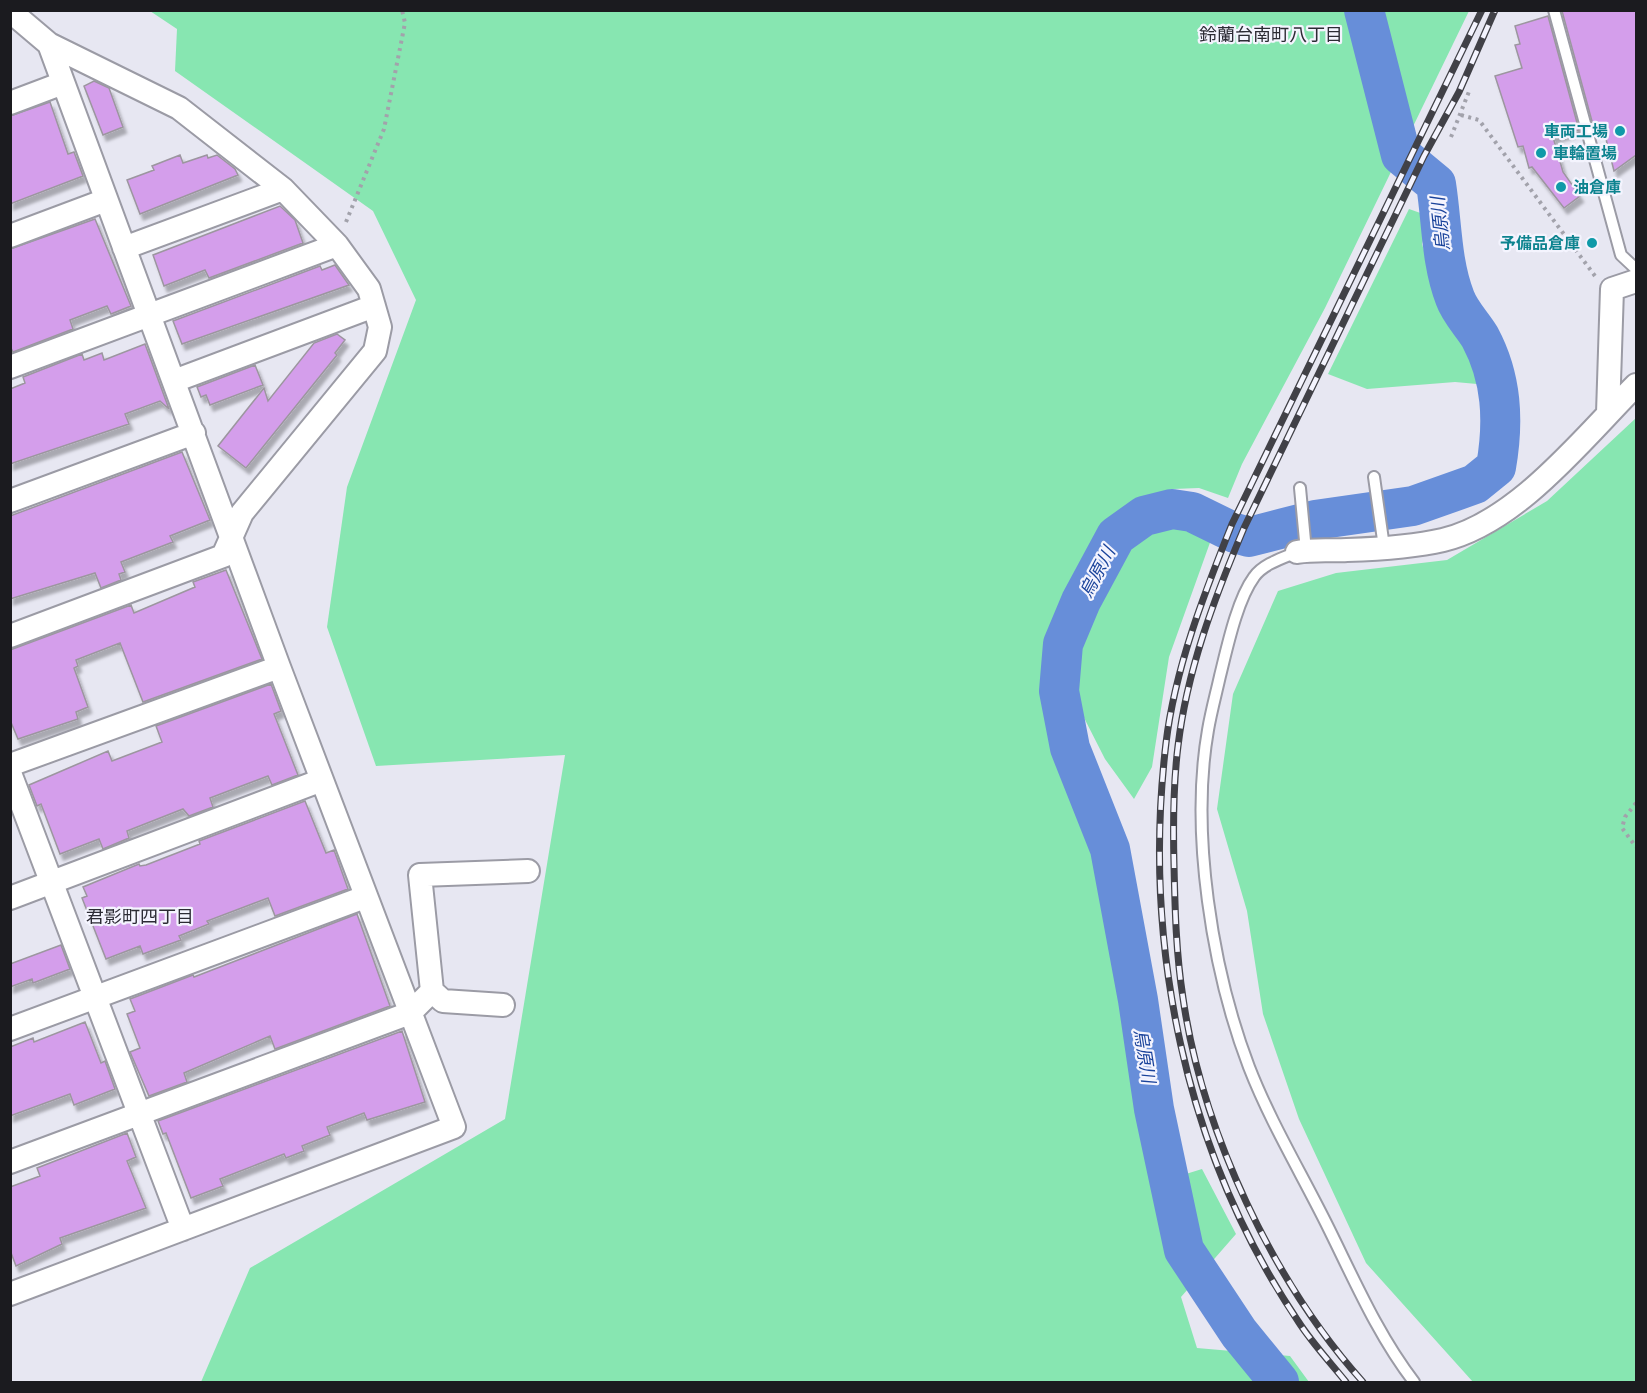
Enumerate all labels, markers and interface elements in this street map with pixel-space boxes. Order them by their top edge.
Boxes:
district label: 鈴蘭台南町八丁目 [1199,23,1343,46]
place label: 車両工場 [1544,121,1608,141]
marker: 車両工場 [1613,124,1627,138]
place label: 車輪置場 [1553,143,1617,163]
marker: 車輪置場 [1534,146,1548,160]
place label: 油倉庫 [1573,177,1621,197]
marker: 油倉庫 [1554,180,1568,194]
water label: 烏原川 [1426,194,1454,252]
place label: 予備品倉庫 [1500,233,1580,253]
marker: 予備品倉庫 [1585,236,1599,250]
water label: 烏原川 [1074,541,1121,601]
district label: 君影町四丁目 [86,905,194,928]
water label: 烏原川 [1129,1028,1161,1086]

